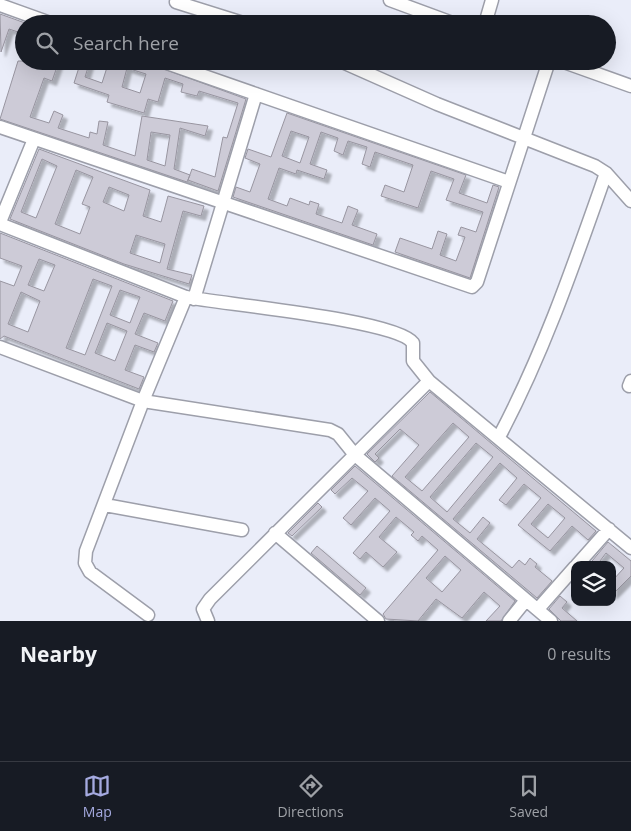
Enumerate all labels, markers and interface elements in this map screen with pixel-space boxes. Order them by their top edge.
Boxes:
search box [15,15,616,70]
icon: search [33,29,61,57]
text: Search here [73,30,179,56]
map controls [571,561,616,606]
button: layers [571,561,616,606]
text: Nearby [20,640,97,668]
text: 0 results [547,643,611,665]
tab: Map [83,772,112,821]
tab: Directions [277,772,344,821]
tab: Saved [509,772,548,821]

